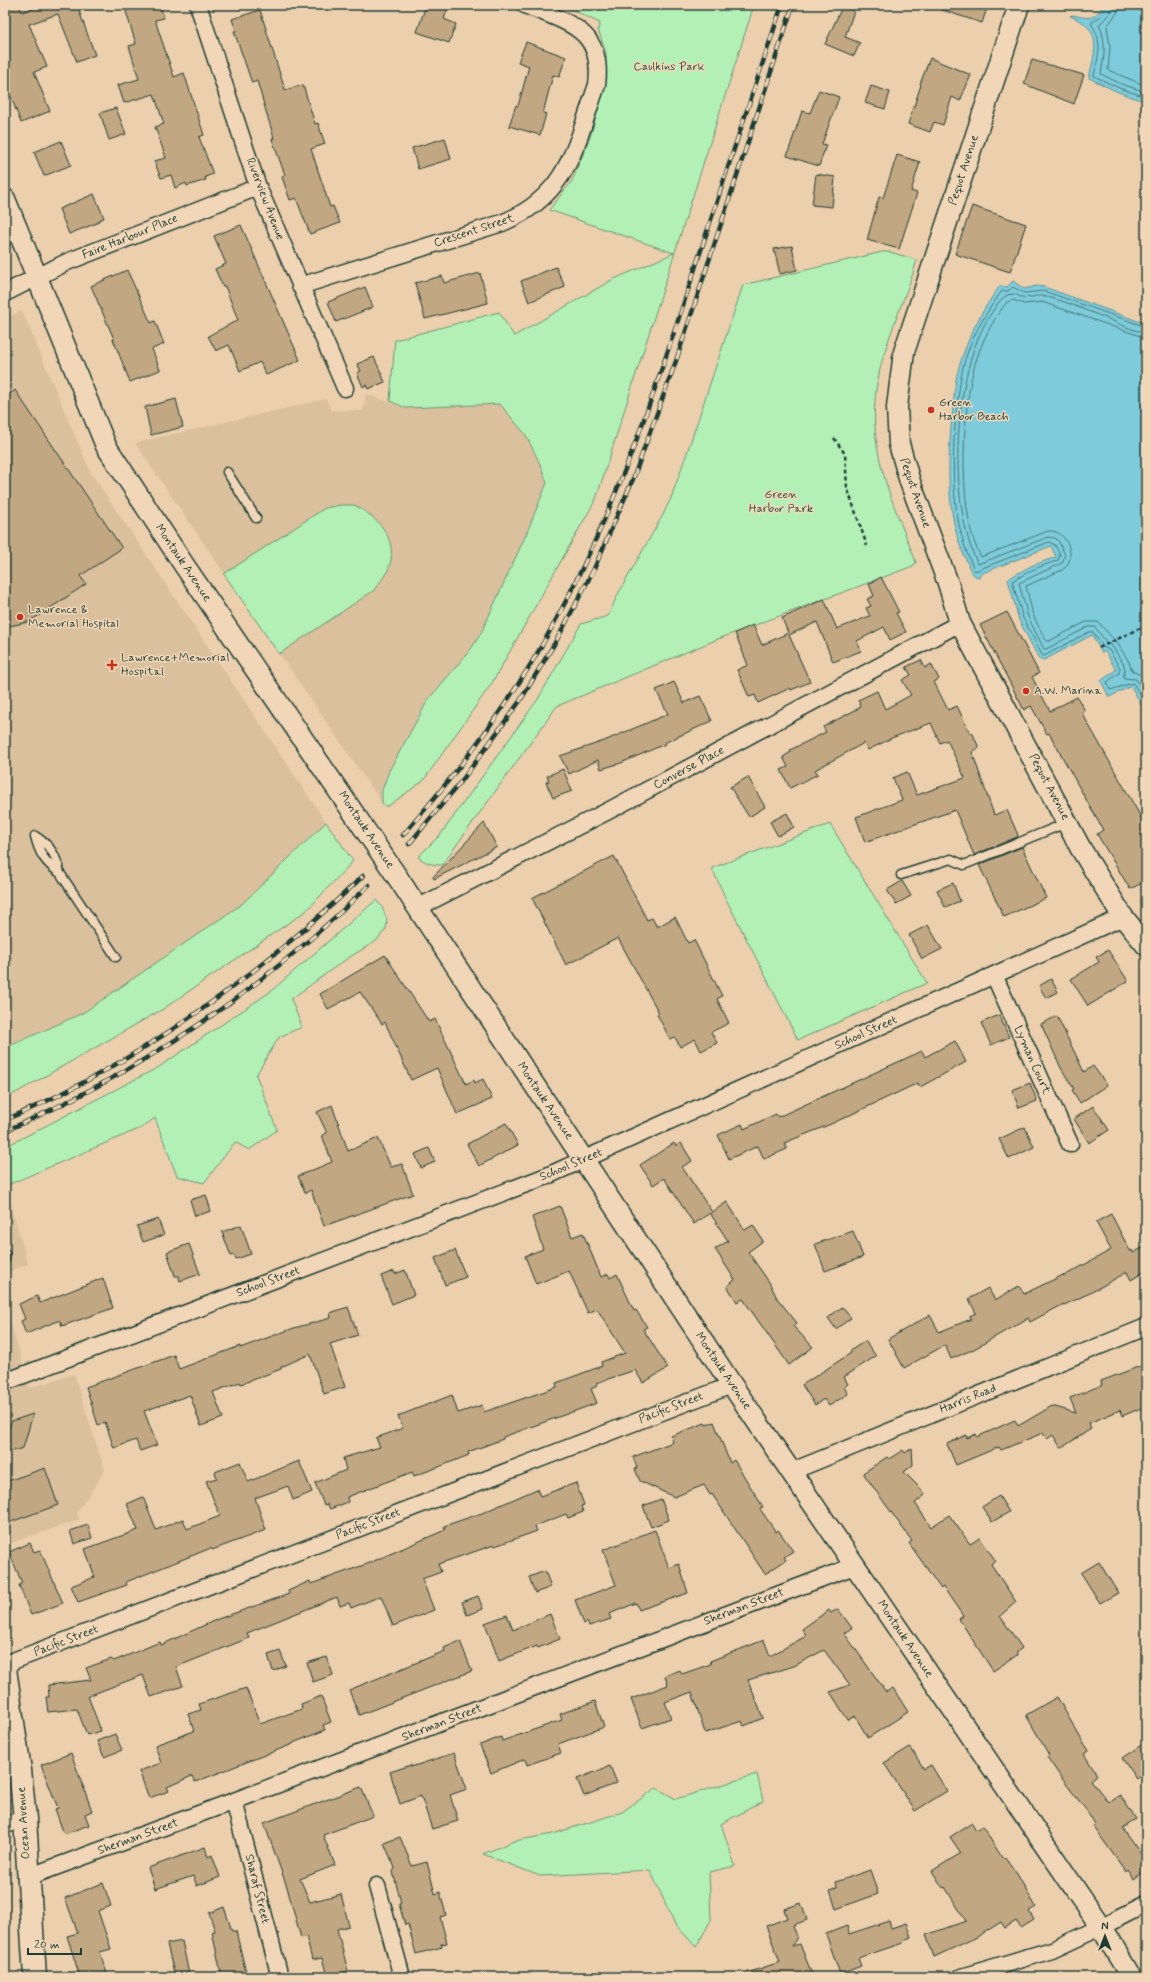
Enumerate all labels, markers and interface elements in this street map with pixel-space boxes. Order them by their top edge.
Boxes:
park label: Caulkins Park [633,59,705,75]
street label: Pequot Avenue [945,133,983,207]
street label: Riverview Avenue [242,156,288,242]
street label: Crescent Street [432,210,516,252]
street label: Faire Harbour Place [80,211,180,263]
place label: Green Harbor Beach [939,395,1009,425]
marker: Green Harbor Beach [926,405,936,415]
street label: Pequot Avenue [896,456,934,530]
park label: Green Harbor Park [749,487,813,517]
street label: Montauk Avenue [151,521,215,605]
place label: Lawrence & Memorial Hospital [28,602,119,632]
marker: Lawrence & Memorial Hospital [15,612,25,622]
place label: Lawrence+Memorial Hospital [121,650,229,680]
marker: Lawrence+Memorial Hospital [106,659,118,671]
place label: A.W. Marina [1034,683,1102,699]
marker: A.W. Marina [1021,686,1031,696]
street label: Converse Place [651,743,727,793]
street label: Pequot Avenue [1025,751,1073,823]
street label: Montauk Avenue [334,788,398,872]
street label: School Street [832,1012,900,1054]
street label: Lyman Court [1010,1023,1054,1097]
street label: Montauk Avenue [513,1059,577,1143]
street label: School Street [537,1144,605,1185]
street label: School Street [234,1262,302,1301]
street label: Montauk Avenue [691,1329,755,1413]
street label: Harris Road [937,1380,999,1418]
street label: Pacific Street [637,1388,706,1428]
street label: Pacific Street [334,1504,403,1544]
street label: Sherman Street [702,1584,787,1630]
street label: Montauk Avenue [873,1597,937,1681]
street label: Pacific Street [32,1621,101,1661]
street label: Sherman Street [400,1700,485,1746]
street label: Ocean Avenue [13,1786,35,1860]
street label: Sherman Street [95,1815,181,1859]
street label: Sharaf Street [241,1853,273,1926]
north arrow [1085,1916,1125,1956]
text: N [1101,1920,1109,1934]
scale bar [28,1930,81,1956]
text: 20 m [34,1937,60,1953]

